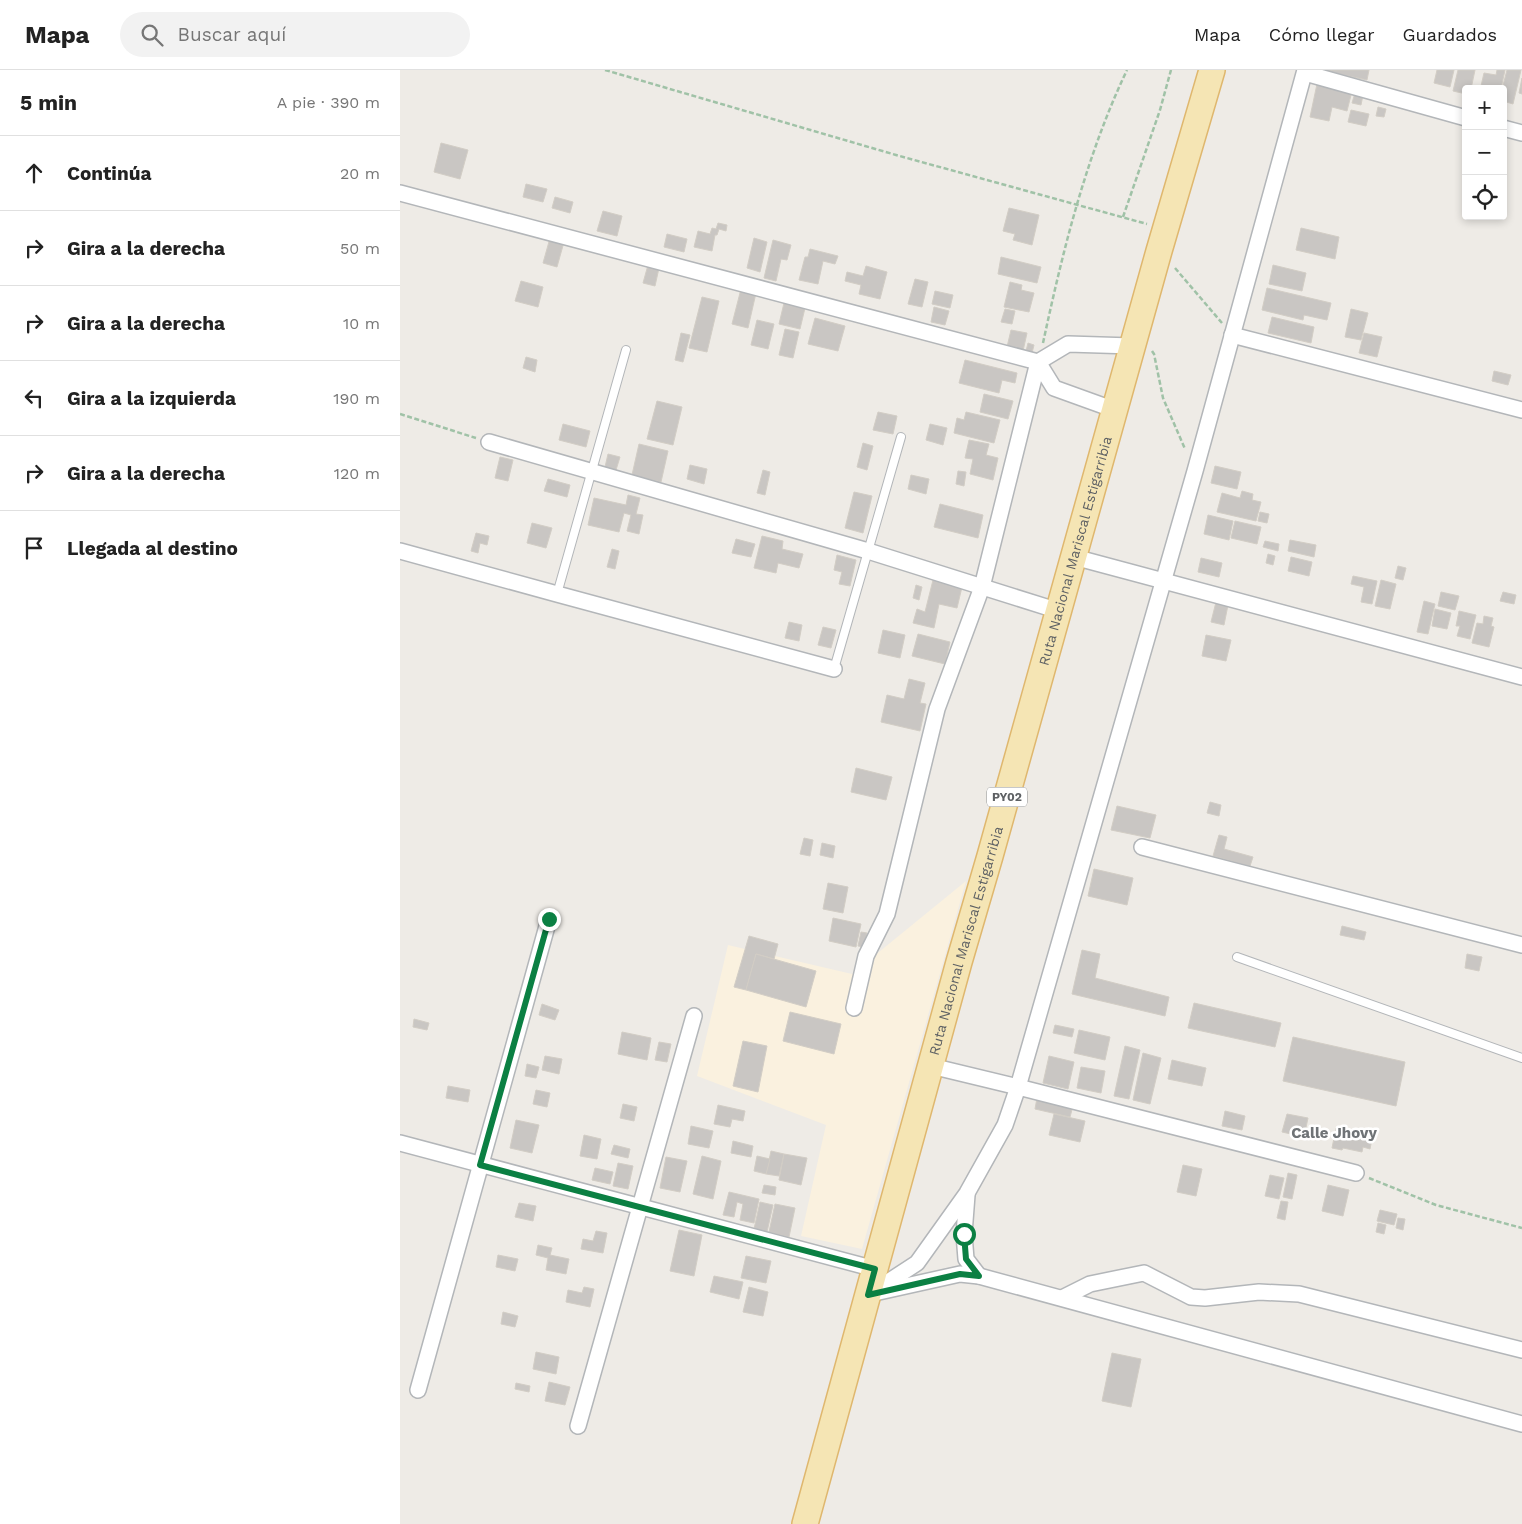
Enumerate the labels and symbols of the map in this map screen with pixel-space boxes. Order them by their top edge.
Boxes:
street label: Ruta Nacional Mariscal Estigarribia [1036,434,1115,667]
road number: PY02 [987,788,1027,806]
street label: Ruta Nacional Mariscal Estigarribia [926,824,1006,1057]
route end [538,908,561,931]
district label: Calle Jhovy [1291,1124,1377,1142]
route start [953,1223,976,1246]

